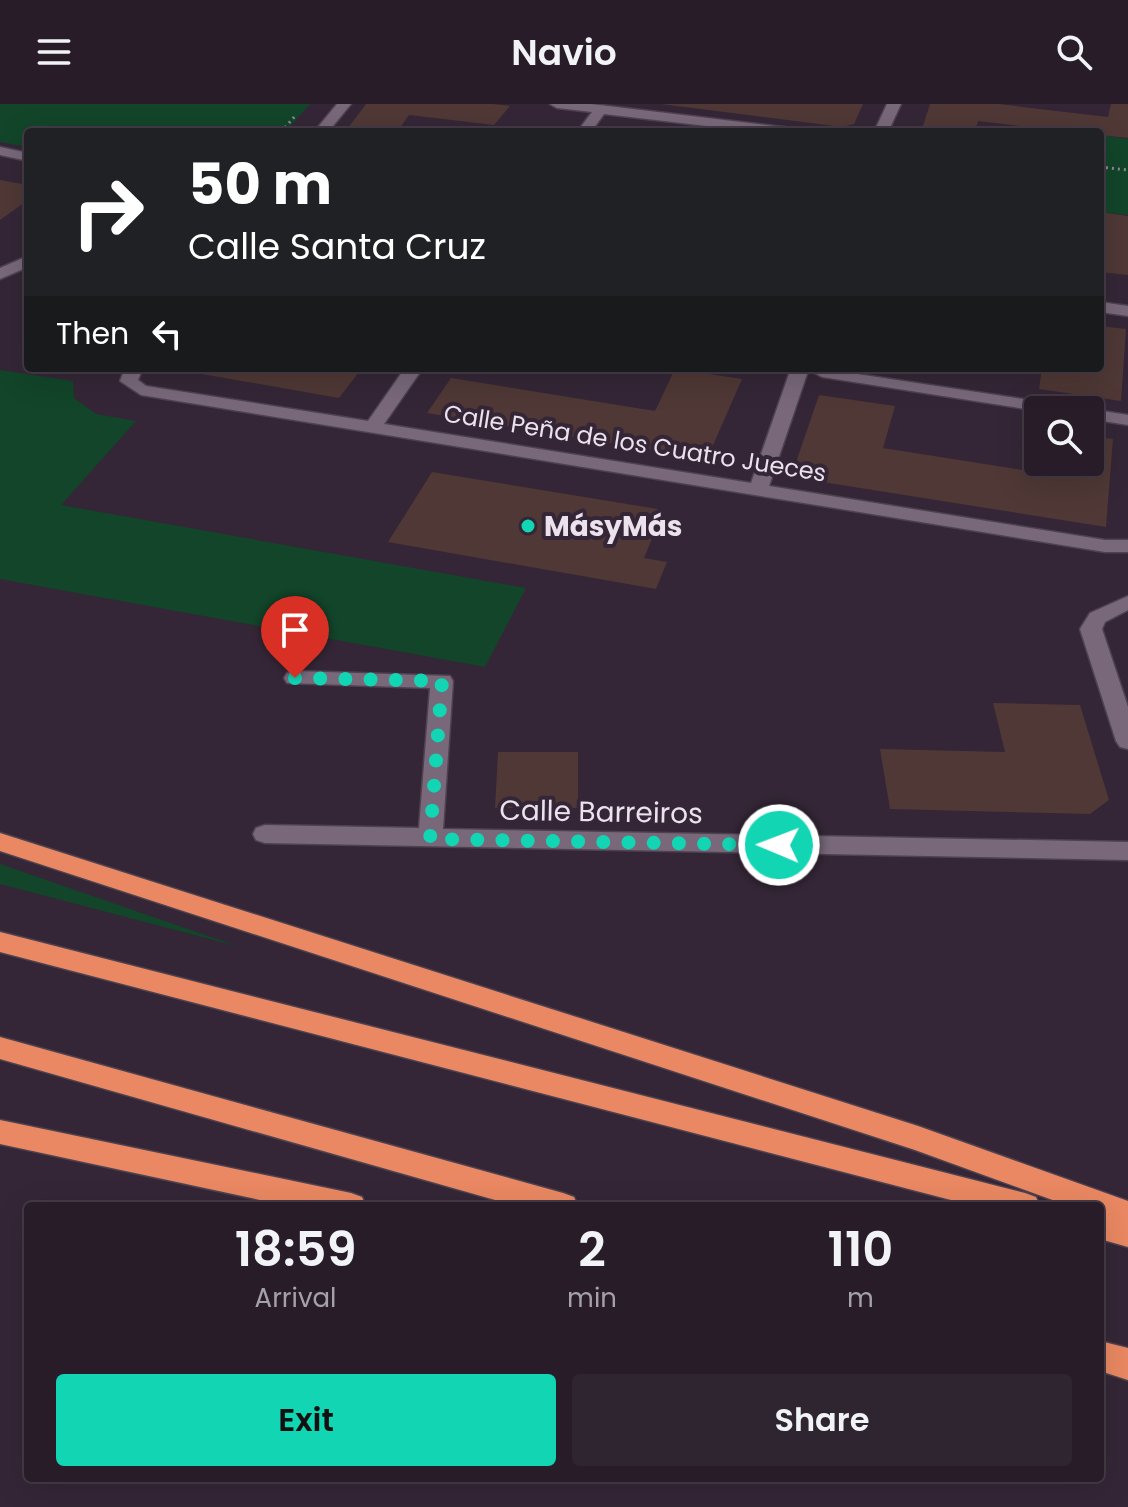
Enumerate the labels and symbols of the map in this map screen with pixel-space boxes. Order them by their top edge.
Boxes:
street label: Calle Peña de los Cuatro Jueces [441,396,829,490]
place label: MásyMás [544,507,682,546]
marker: MásyMás [519,517,537,535]
pin [261,596,329,678]
street label: Calle Barreiros [499,791,703,833]
position arrow [737,803,821,887]

